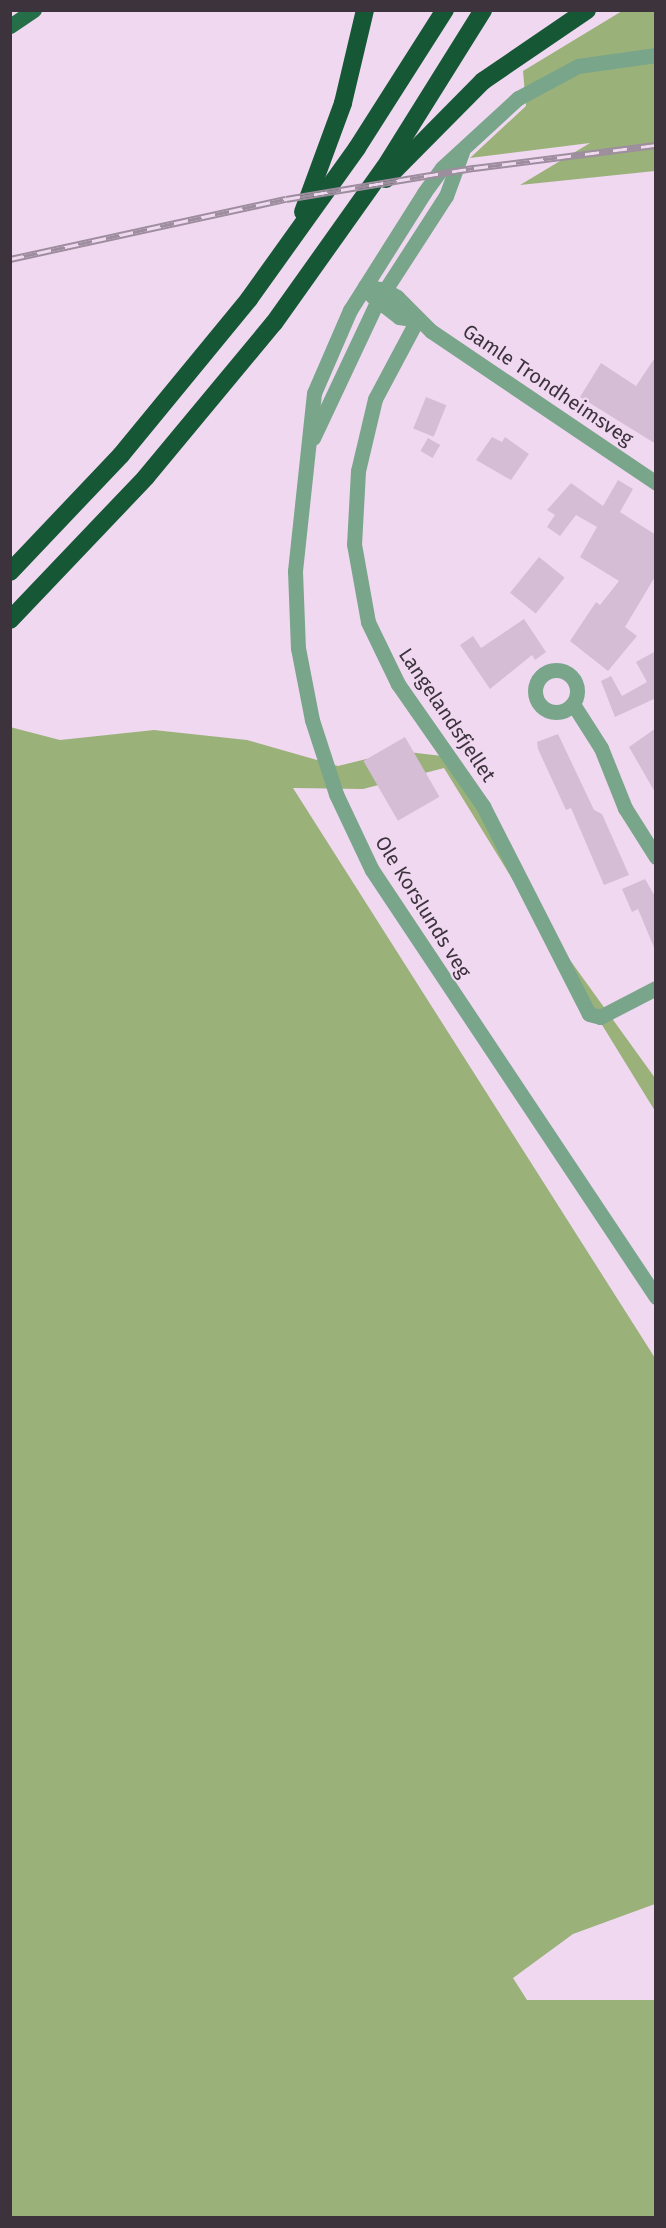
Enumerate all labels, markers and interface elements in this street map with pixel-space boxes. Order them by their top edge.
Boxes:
street label: Gamle Trondheimsveg [458,319,638,451]
street label: Langelandsfjellet [393,644,501,786]
street label: Ole Korslunds veg [370,832,476,982]

